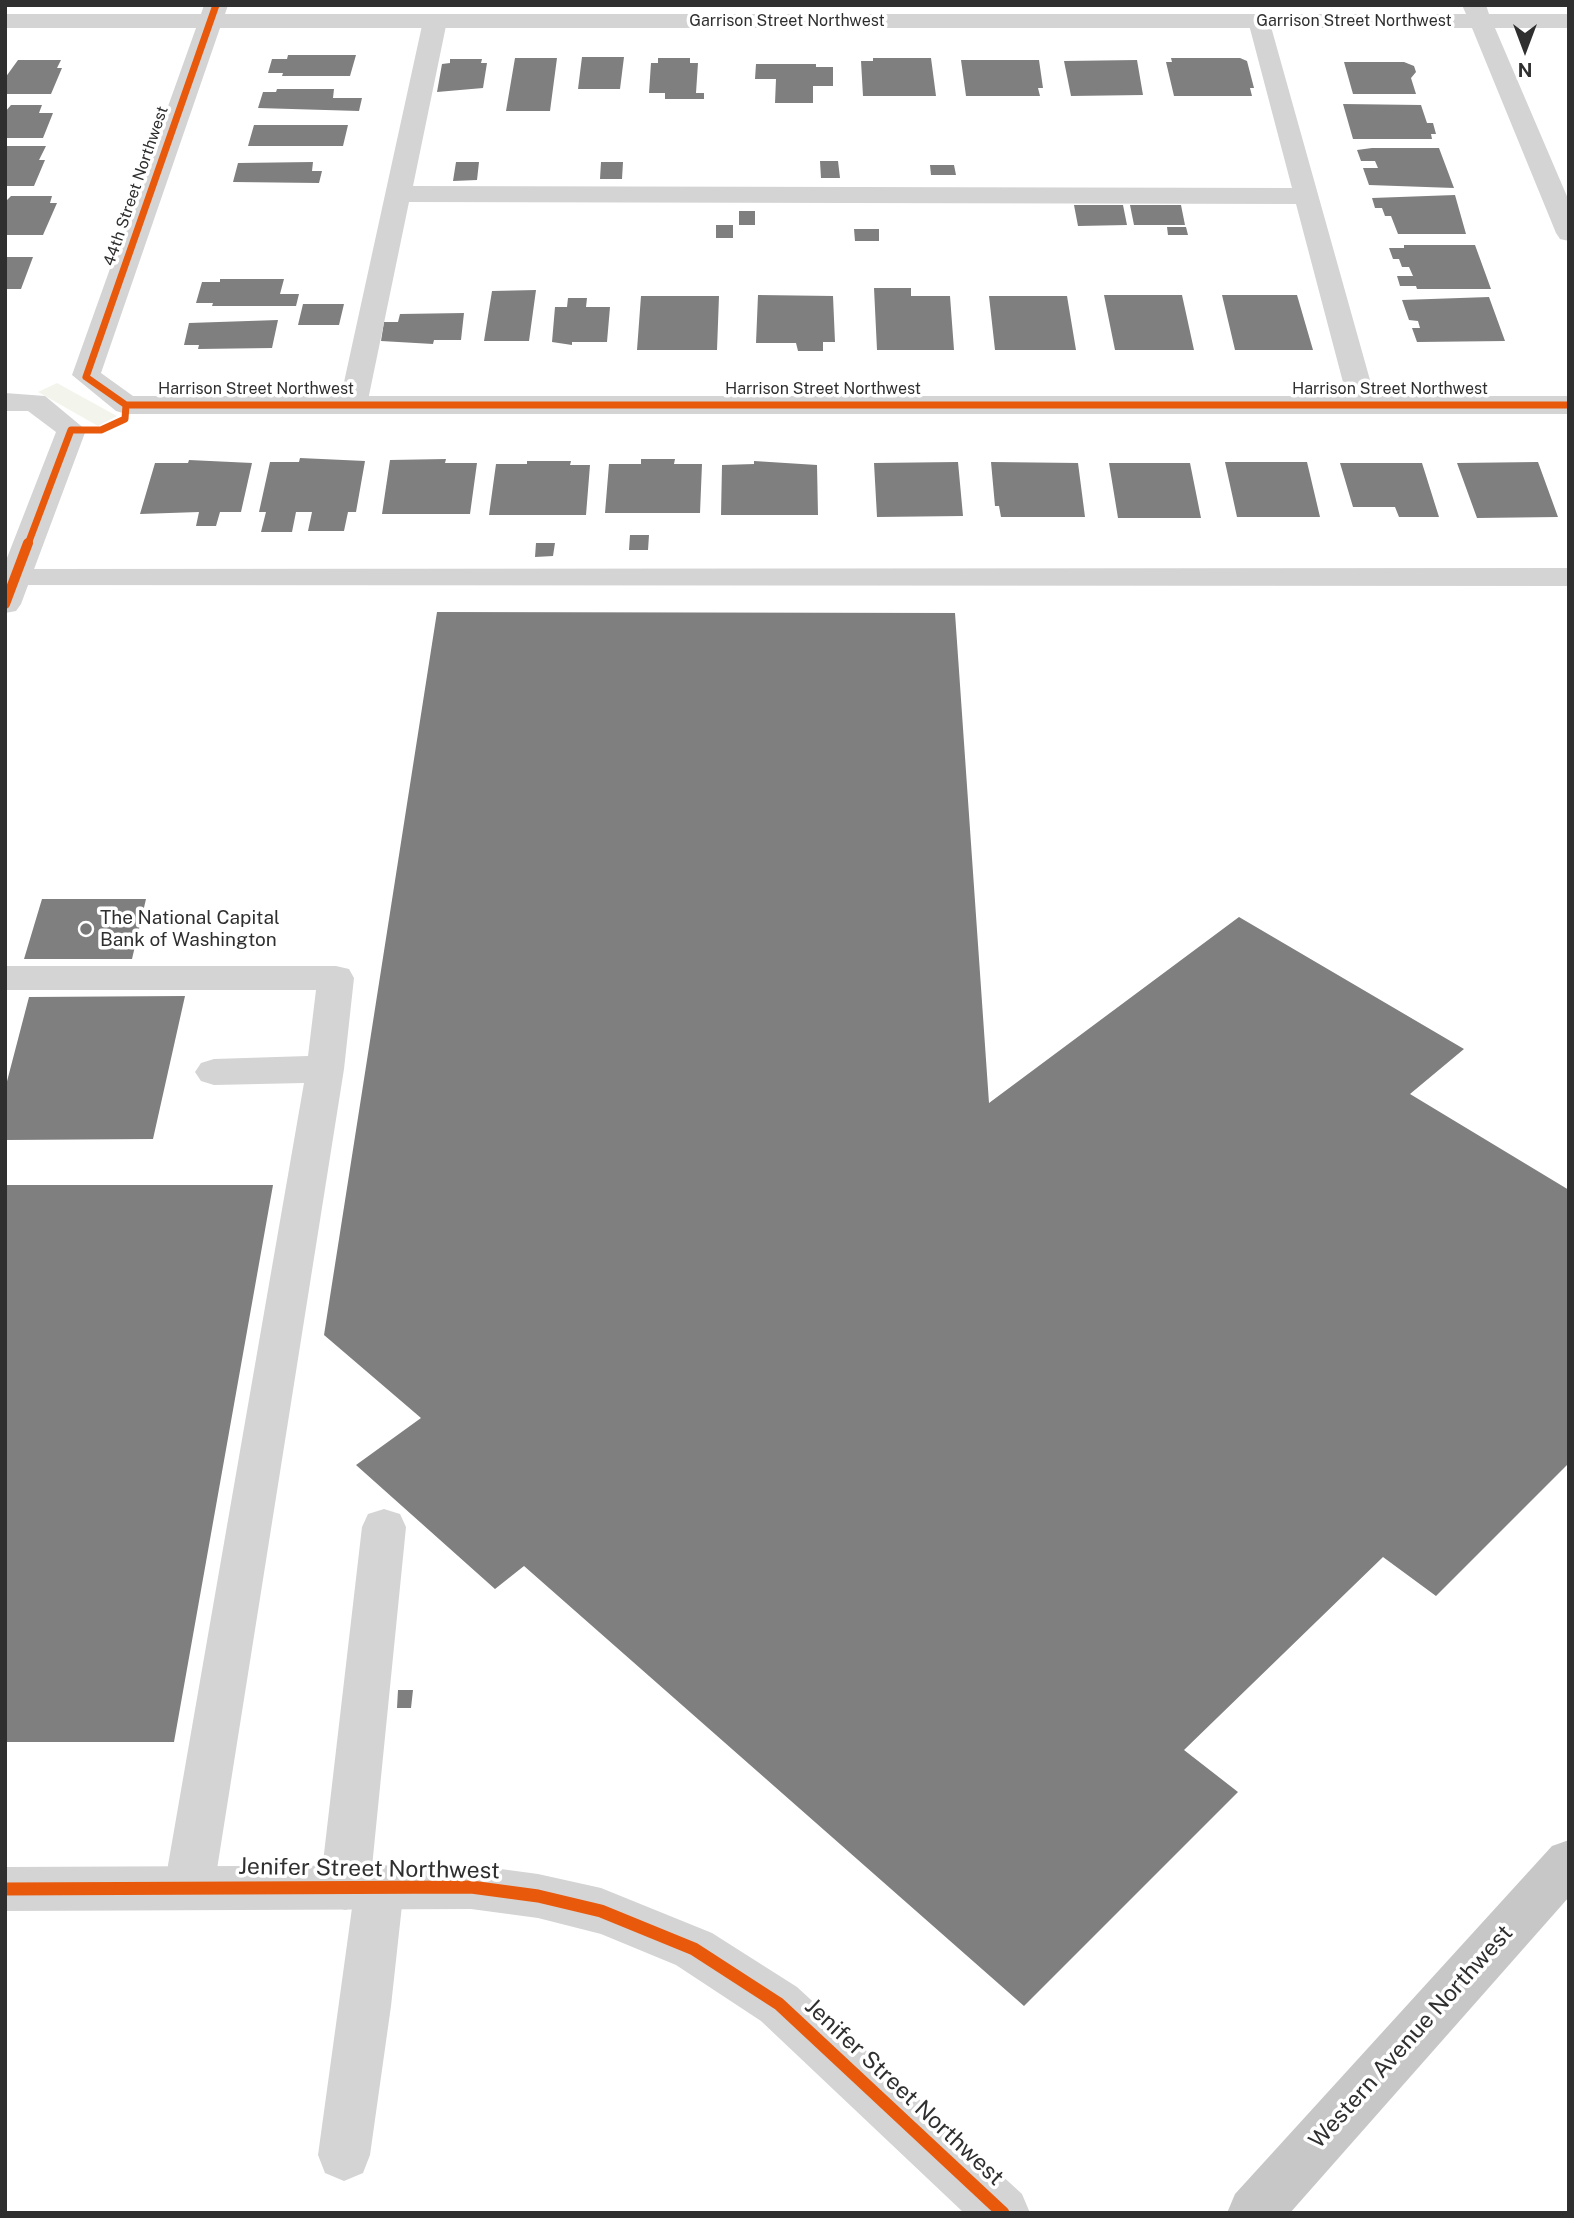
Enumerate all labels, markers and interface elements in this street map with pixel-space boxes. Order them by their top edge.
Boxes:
street label: Garrison Street Northwest [689,11,885,31]
street label: Garrison Street Northwest [1256,11,1452,31]
north arrow [1490,14,1560,84]
text: N [1518,59,1532,81]
street label: 44th Street Northwest [100,104,172,268]
street label: Harrison Street Northwest [158,379,354,399]
street label: Harrison Street Northwest [725,379,921,399]
street label: Harrison Street Northwest [1292,379,1488,399]
place label: The National Capital Bank of Washington [100,907,280,951]
marker: The National Capital Bank of Washington [78,921,94,937]
street label: Jenifer Street Northwest [238,1853,500,1885]
street label: Western Avenue Northwest [1303,1920,1519,2154]
street label: Jenifer Street Northwest [799,1993,1009,2191]

